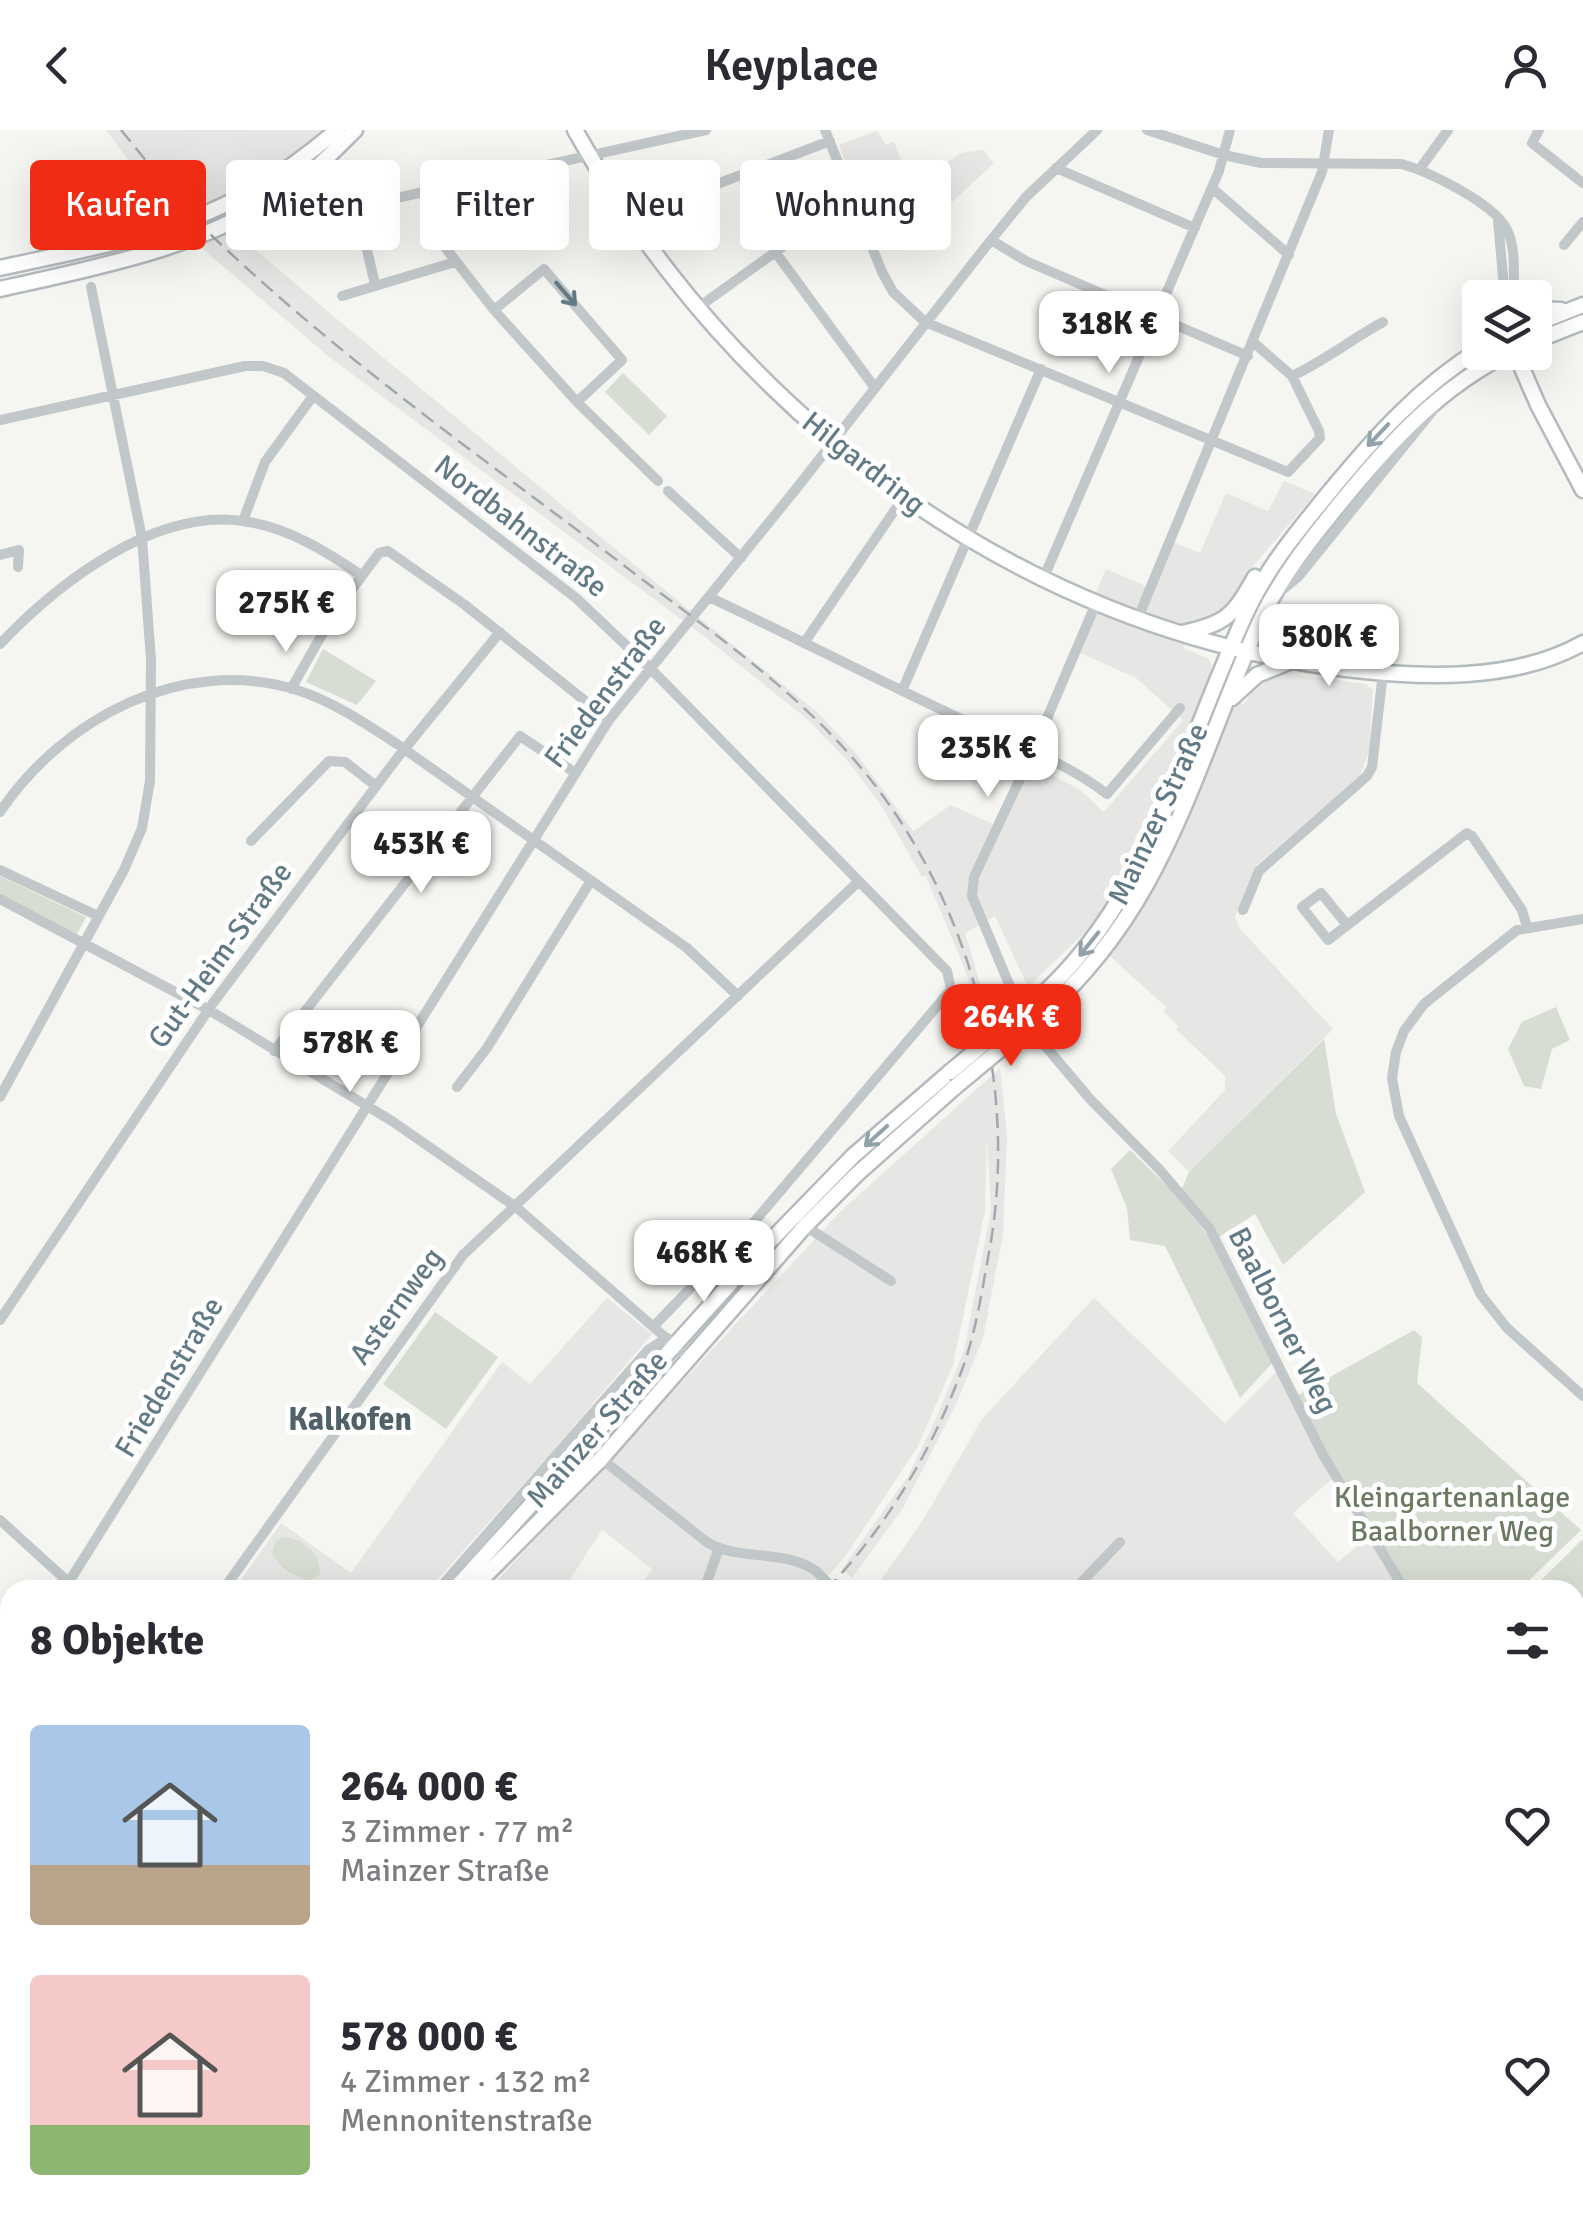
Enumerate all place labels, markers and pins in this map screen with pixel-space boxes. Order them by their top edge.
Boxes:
pin: 318K € [1028,291,1190,376]
pin: 275K € [205,570,367,655]
pin: 580K € [1248,604,1410,689]
pin: 235K € [907,715,1069,800]
pin: 453K € [340,811,502,896]
pin: 264K € [930,984,1092,1069]
pin: 578K € [269,1010,431,1095]
pin: 468K € [623,1220,785,1305]

